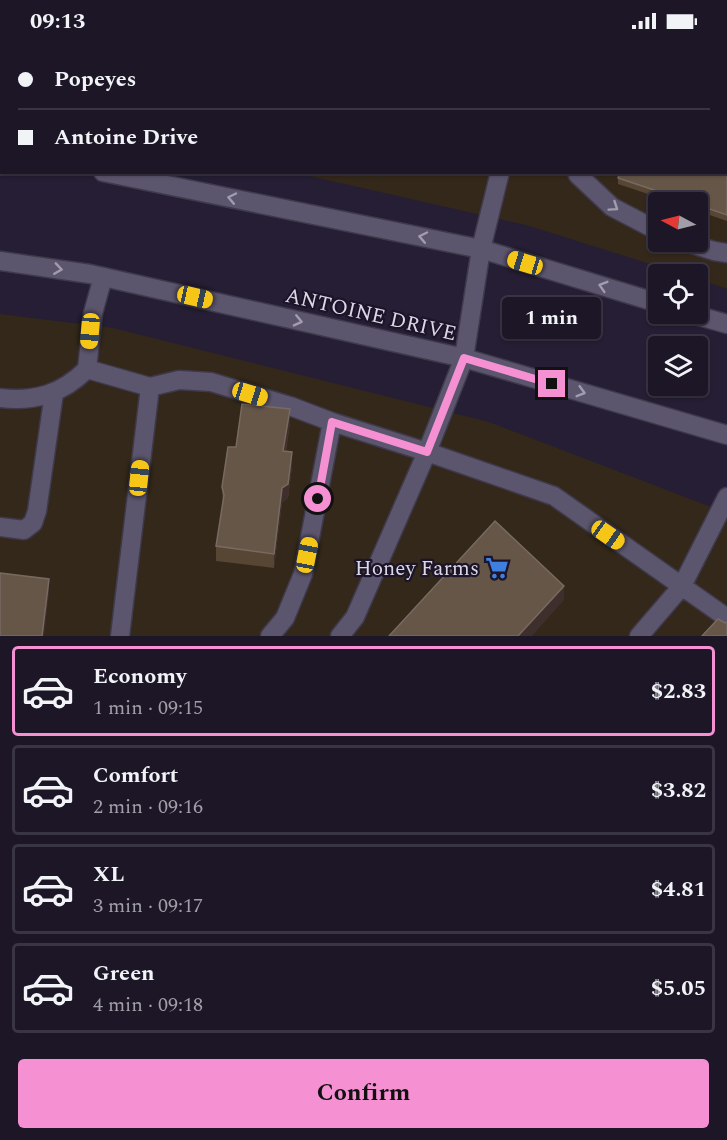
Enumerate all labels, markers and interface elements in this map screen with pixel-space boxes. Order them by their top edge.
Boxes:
text: 09:13 [30,5,85,38]
text: Popeyes [54,63,136,96]
text: Antoine Drive [54,121,198,154]
one-way arrow [228,192,238,205]
north arrow [648,192,708,252]
map controls [648,192,708,396]
one-way arrow [608,200,619,211]
one-way arrow [419,231,429,244]
car [505,249,545,277]
one-way arrow [53,263,63,275]
button: locate [648,264,708,324]
street label: ANTOINE DRIVE [282,280,460,350]
one-way arrow [598,281,608,293]
car [175,284,215,310]
callout: 1 min [502,297,602,339]
text: 1 min [525,303,578,333]
car [79,312,101,350]
one-way arrow [293,313,303,326]
button: layers [648,336,708,396]
route end [538,370,565,397]
car [230,380,270,408]
one-way arrow [575,385,586,397]
car [128,459,150,497]
route start [304,485,331,512]
car [588,517,628,553]
car [295,536,319,574]
place label: Honey Farms [355,553,479,585]
supermarket icon: Honey Farms [484,555,510,581]
text: Economy [93,660,186,693]
icon: car [21,664,75,718]
text: $2.83 [651,675,706,708]
text: 1 min · 09:15 [93,693,203,723]
text: Comfort [93,759,178,792]
icon: car [21,763,75,817]
text: $3.82 [651,774,706,807]
text: 2 min · 09:16 [93,792,203,822]
text: XL [93,858,124,891]
icon: car [21,862,75,916]
text: $4.81 [651,873,706,906]
text: 3 min · 09:17 [93,891,203,921]
text: Green [93,957,155,990]
icon: car [21,961,75,1015]
text: $5.05 [651,972,706,1005]
text: 4 min · 09:18 [93,990,203,1020]
button: Confirm [18,1059,709,1128]

